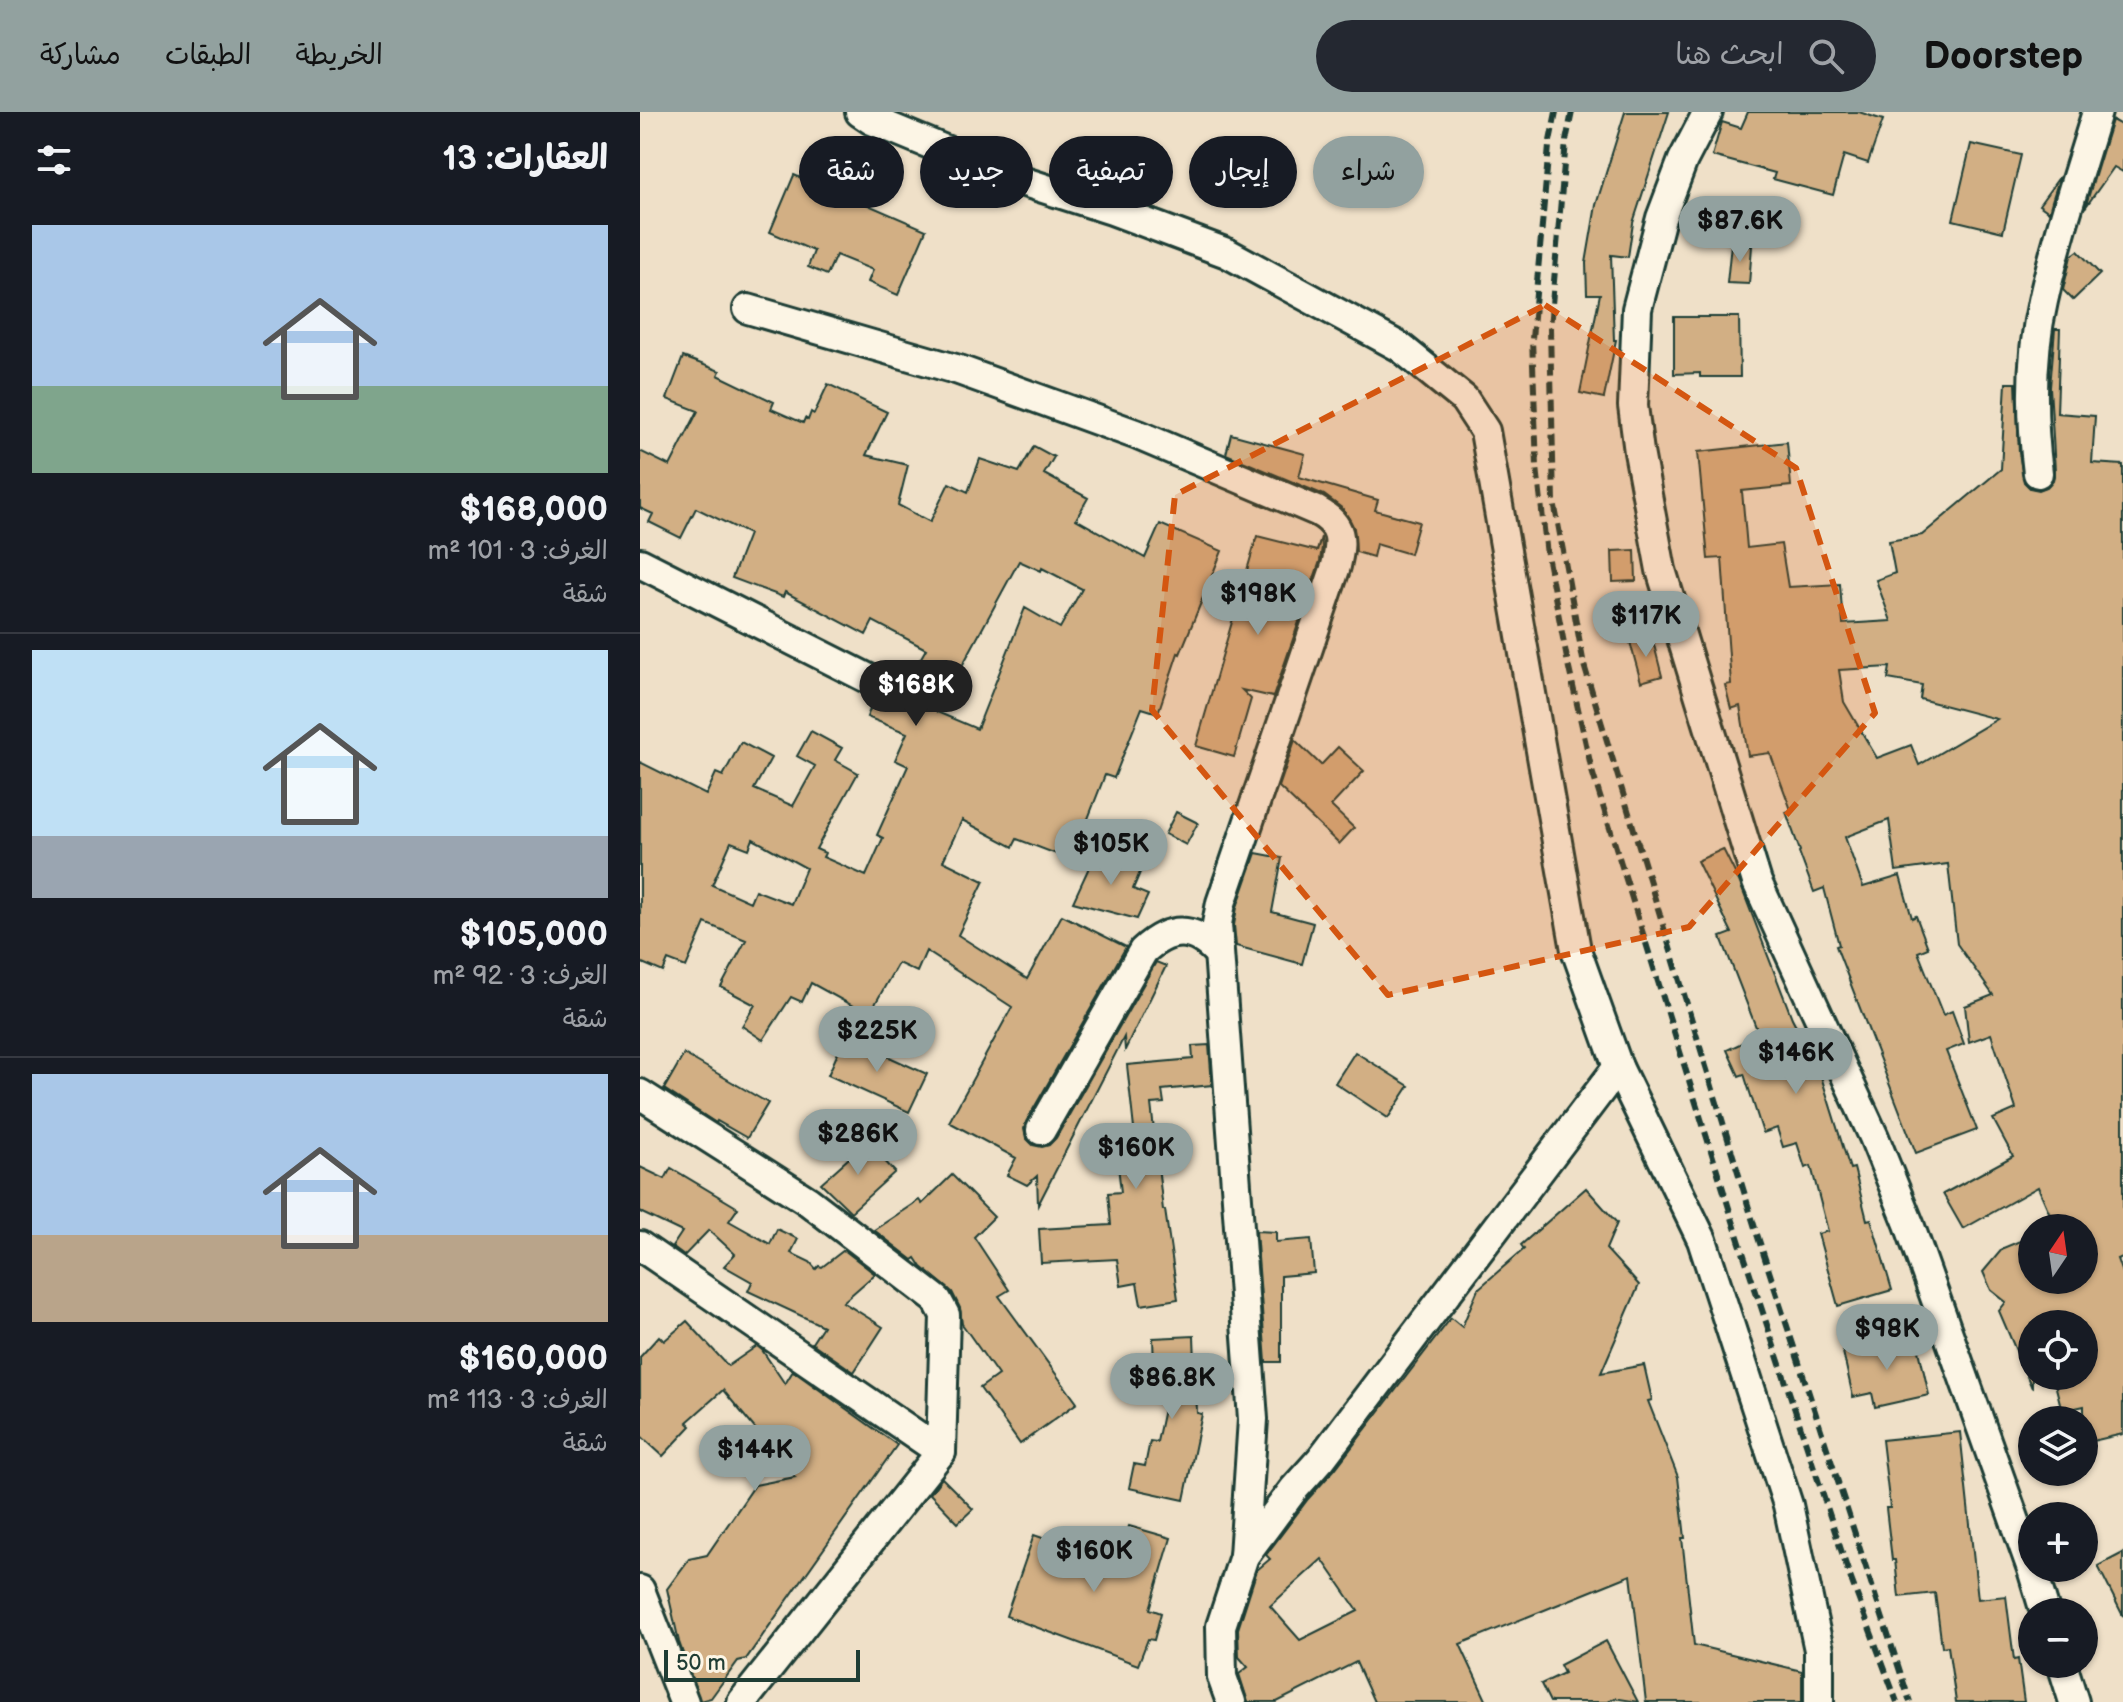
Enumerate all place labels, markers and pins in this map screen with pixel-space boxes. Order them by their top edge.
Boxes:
pin: $87.6K [1675,196,1805,264]
pin: $198K [1202,569,1314,637]
pin: $117K [1590,591,1702,659]
pin: $168K [860,660,972,728]
pin: $105K [1055,819,1167,887]
pin: $225K [821,1006,933,1074]
pin: $146K [1740,1028,1852,1096]
pin: $286K [802,1109,914,1177]
pin: $160K [1080,1123,1192,1191]
pin: $98K [1840,1304,1934,1372]
pin: $86.8K [1107,1353,1237,1421]
pin: $144K [699,1425,811,1493]
pin: $160K [1038,1526,1150,1594]

